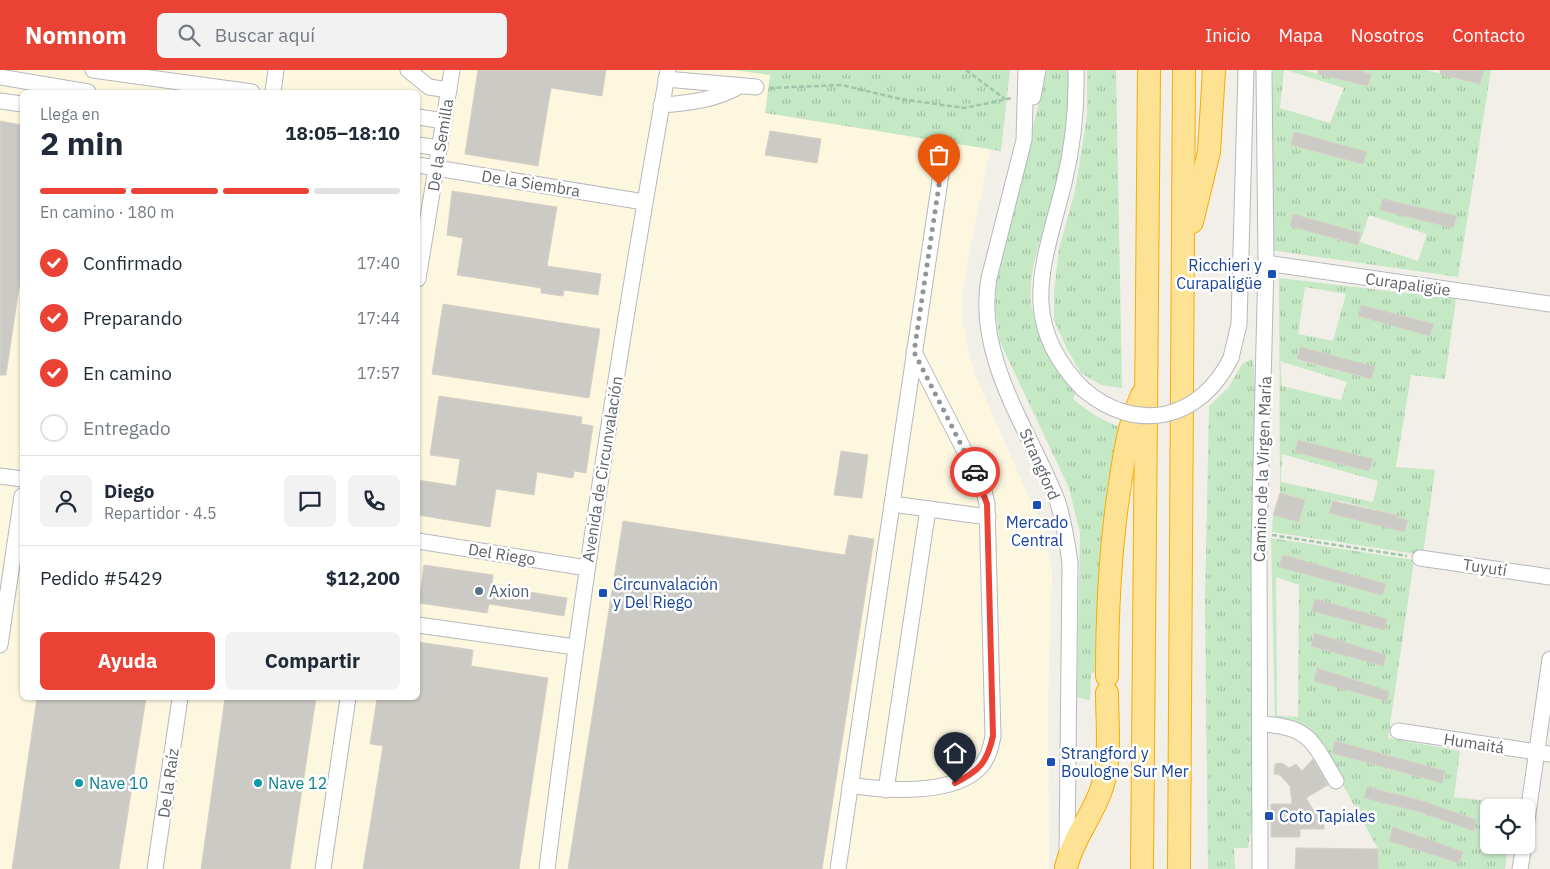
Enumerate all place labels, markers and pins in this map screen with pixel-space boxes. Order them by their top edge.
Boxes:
pin [918,134,960,185]
place label: Ricchieri y Curapaligüe [1176,255,1262,293]
marker: Ricchieri y Curapaligüe [1266,268,1278,280]
marker: Mercado Central [1031,499,1043,511]
place label: Mercado Central [1006,512,1068,550]
place label: Circunvalación y Del Riego [613,574,718,612]
place label: Axion [489,581,529,601]
marker: Axion [473,585,485,597]
marker: Circunvalación y Del Riego [597,587,609,599]
pin [934,732,976,783]
place label: Strangford y Boulogne Sur Mer [1061,743,1189,781]
marker: Strangford y Boulogne Sur Mer [1045,756,1057,768]
place label: Nave 10 [89,773,148,793]
place label: Nave 12 [268,773,327,793]
marker: Nave 10 [73,777,85,789]
marker: Nave 12 [252,777,264,789]
place label: Coto Tapiales [1279,806,1376,826]
marker: Coto Tapiales [1263,810,1275,822]

